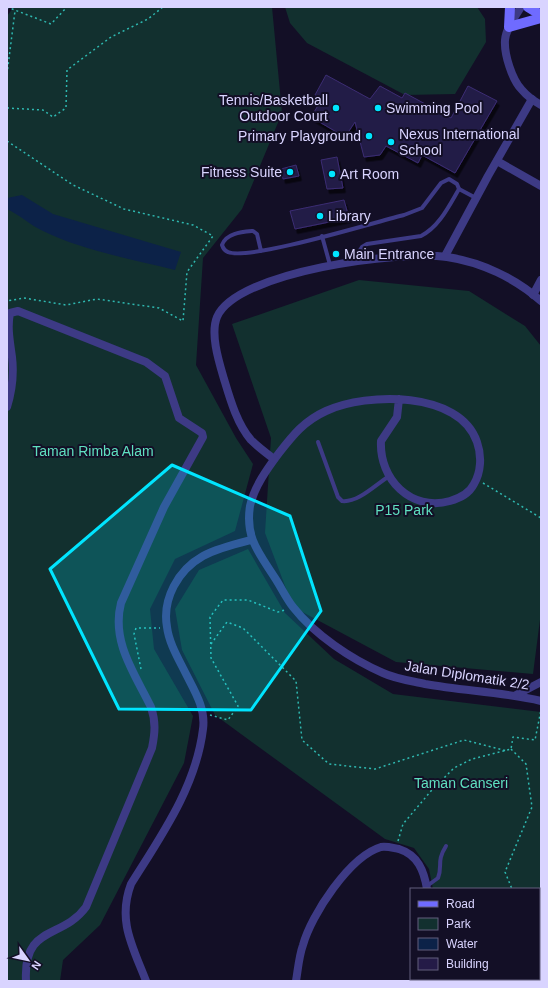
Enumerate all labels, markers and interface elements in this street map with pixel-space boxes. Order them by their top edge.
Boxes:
place label: Tennis/Basketball Outdoor Court [219,92,328,124]
place label: Swimming Pool [386,100,482,116]
marker: Tennis/Basketball Outdoor Court [331,103,341,113]
marker: Swimming Pool [373,103,383,113]
place label: Nexus International School [399,126,520,158]
place label: Primary Playground [238,128,361,144]
marker: Primary Playground [364,131,374,141]
marker: Nexus International School [386,137,396,147]
place label: Fitness Suite [201,164,282,180]
place label: Art Room [340,166,399,182]
marker: Fitness Suite [285,167,295,177]
marker: Art Room [327,169,337,179]
place label: Library [328,208,371,224]
marker: Library [315,211,325,221]
place label: Main Entrance [344,246,434,262]
marker: Main Entrance [331,249,341,259]
park label: Taman Rimba Alam [32,443,154,459]
park label: P15 Park [375,502,434,518]
street label: Jalan Diplomatik 2/2 [403,657,531,693]
park label: Taman Canseri [414,775,508,791]
legend [410,888,540,980]
text: Road [446,897,475,911]
text: Park [446,917,472,931]
text: Water [446,937,478,951]
north arrow [8,940,48,980]
text: Building [446,957,489,971]
text: N [29,959,44,972]

